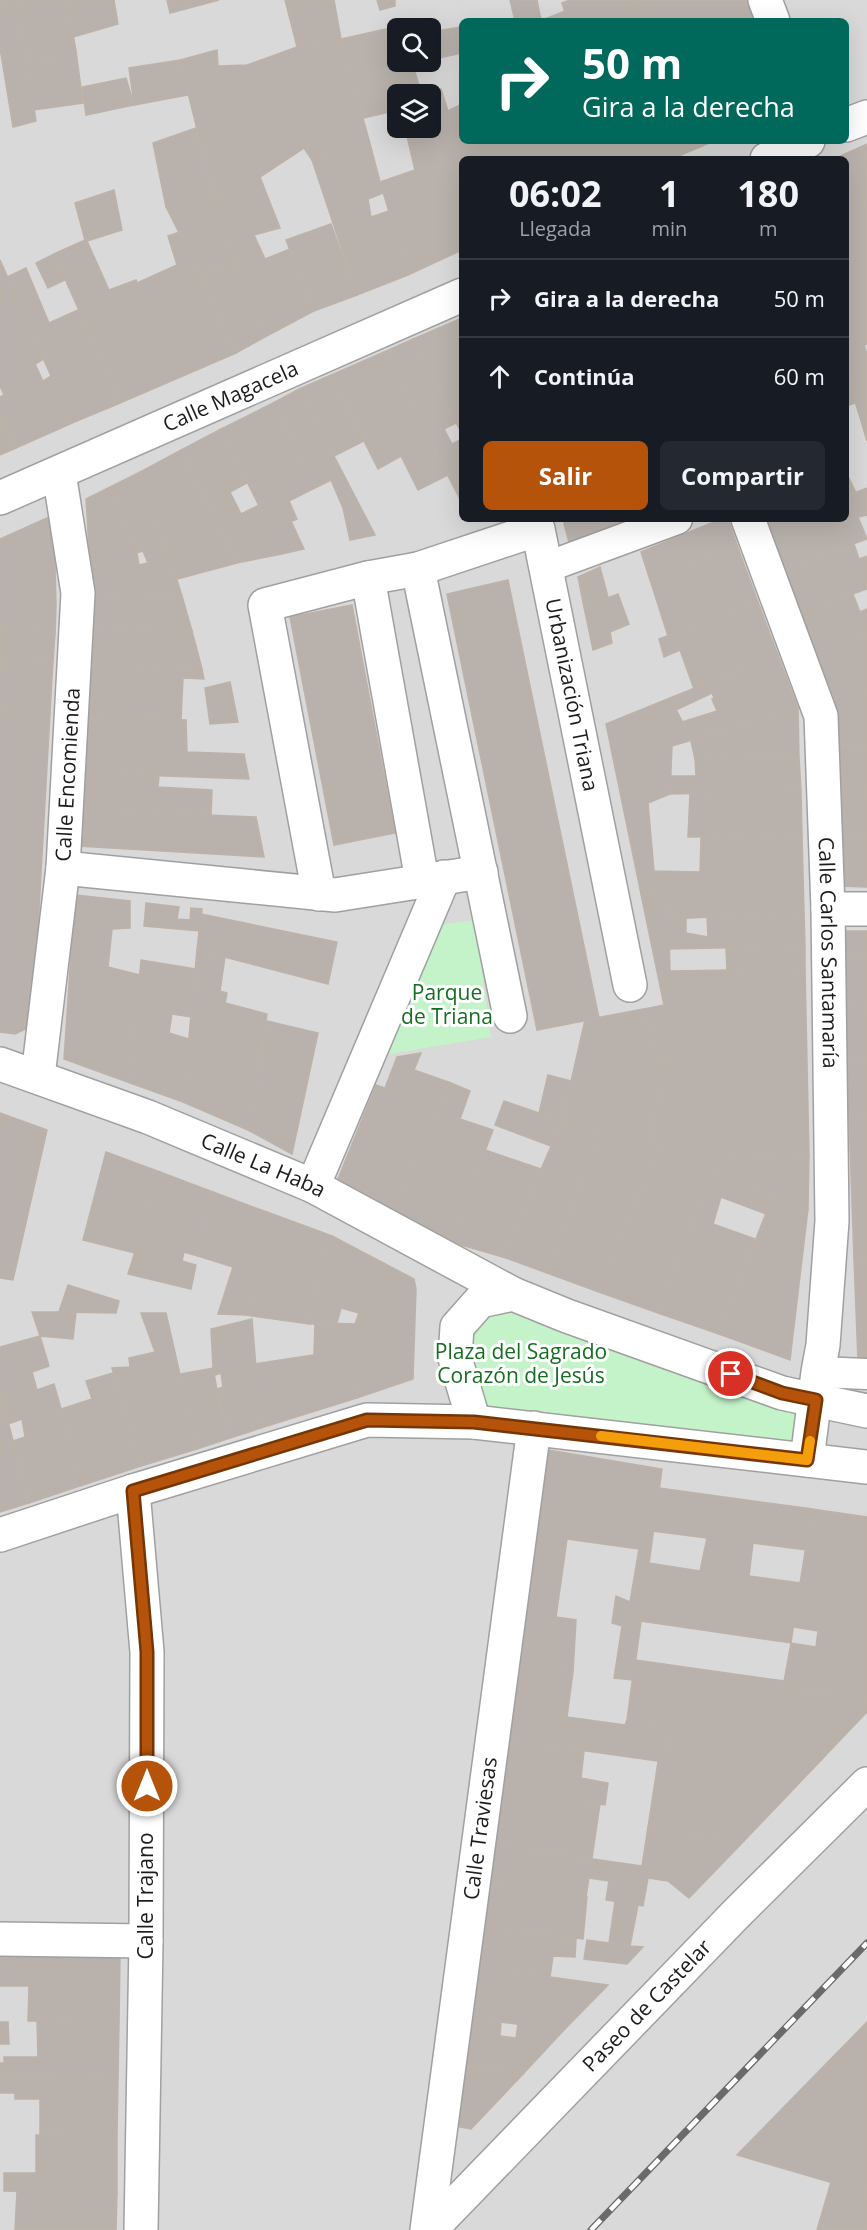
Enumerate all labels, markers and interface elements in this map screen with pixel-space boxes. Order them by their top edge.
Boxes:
map controls [387,18,441,138]
button: search [387,18,441,72]
text: 50 m [582,34,682,91]
icon: right [483,42,561,120]
button: layers [387,84,441,138]
text: Gira a la derecha [582,88,795,125]
text: 06:02 [509,169,602,218]
text: 1 [659,169,680,218]
text: 180 [737,169,799,218]
text: Llegada [519,215,591,242]
text: min [651,215,687,242]
text: m [759,215,777,242]
icon: right [483,282,516,315]
text: Gira a la derecha [534,283,719,313]
text: 50 m [774,283,825,313]
street label: Calle Magacela [158,354,302,438]
icon: ahead [483,360,516,393]
text: Continúa [534,361,635,391]
text: 60 m [774,361,825,391]
button: Salir [483,441,648,510]
button: Compartir [660,441,825,510]
street label: Urbanización Triana [539,596,606,794]
street label: Calle Encomienda [48,687,86,862]
street label: Calle Carlos Santamaría [812,836,845,1069]
park label: Parque de Triana [401,978,493,1030]
street label: Calle La Haba [197,1126,331,1203]
park label: Plaza del Sagrado Corazón de Jesús [435,1337,607,1389]
pin [705,1348,756,1399]
icon: arrive [714,1357,747,1390]
position arrow [115,1754,179,1818]
street label: Calle Traviesas [456,1755,503,1902]
street label: Calle Trajano [131,1832,159,1960]
street label: Paseo de Castelar [576,1933,717,2077]

